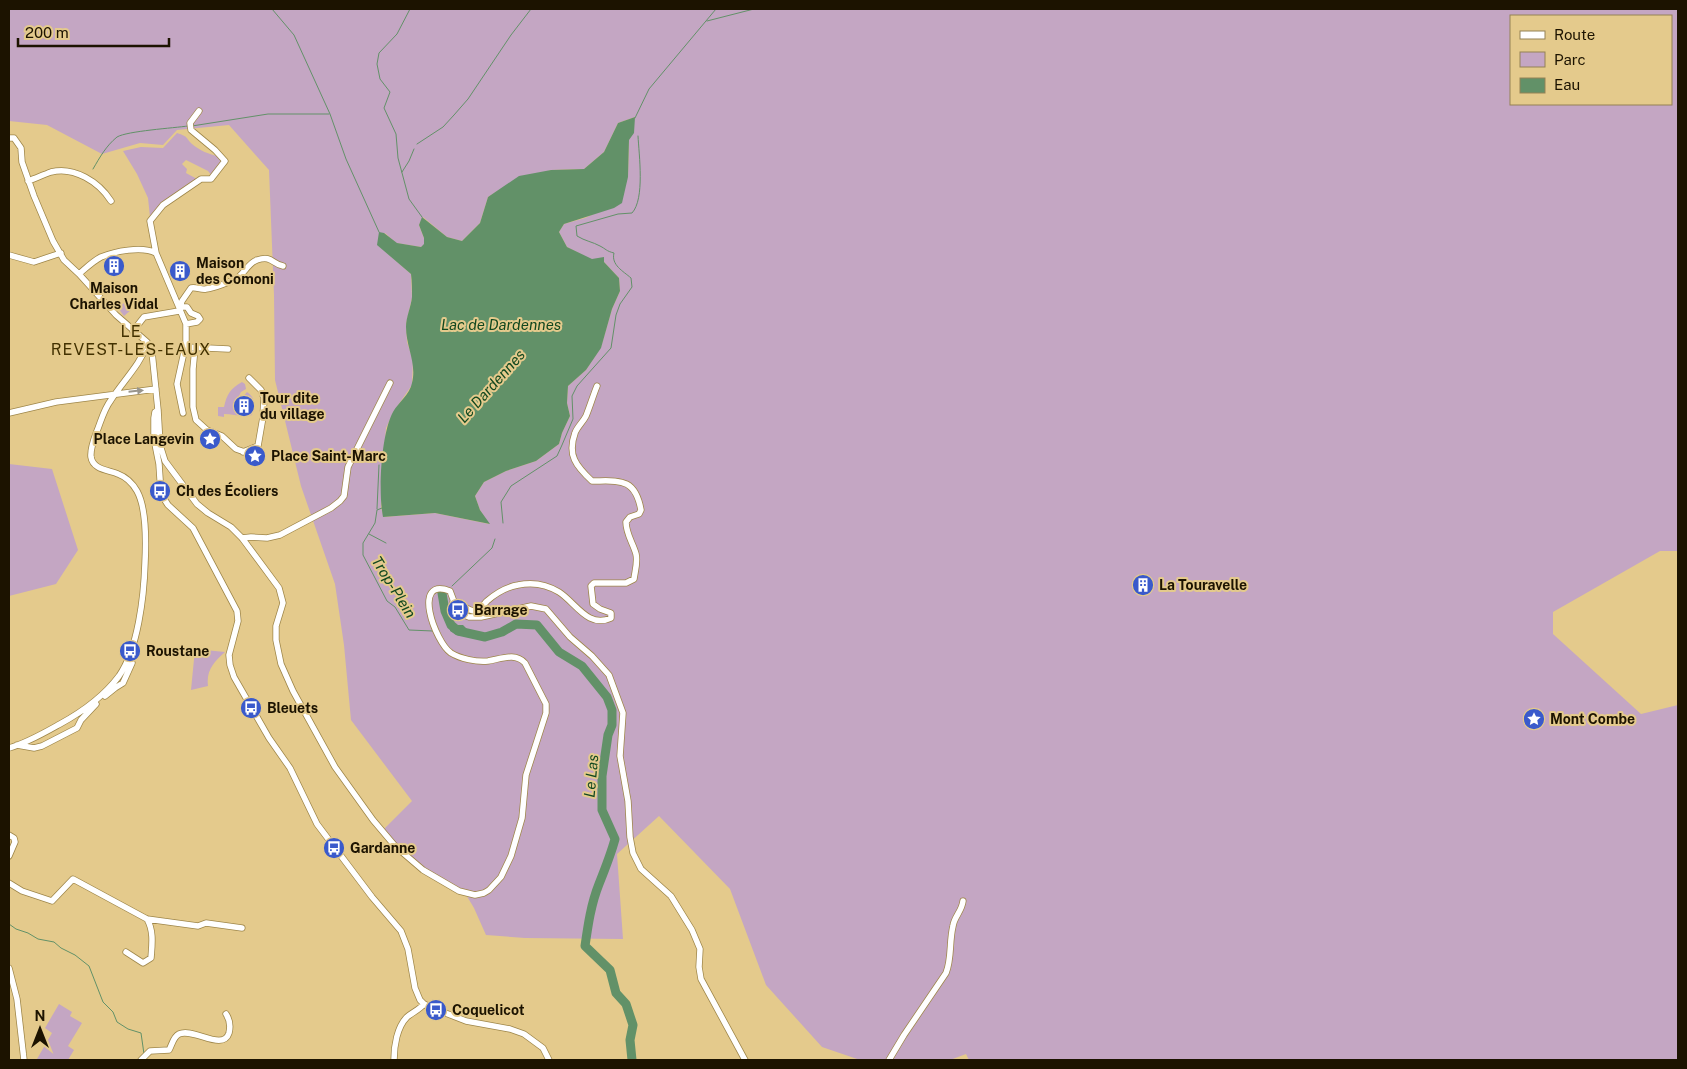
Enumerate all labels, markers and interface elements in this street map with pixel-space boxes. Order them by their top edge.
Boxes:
scale bar [18,15,169,47]
legend [1510,15,1672,105]
text: 200 m [25,24,69,41]
text: Route [1554,26,1595,43]
text: Parc [1554,51,1586,68]
text: Eau [1554,76,1580,93]
building icon: Maison Charles Vidal [102,254,126,278]
place label: Maison des Comoni [196,255,274,287]
building icon: Maison des Comoni [168,259,192,283]
place label: Maison Charles Vidal [69,280,159,312]
water label: Lac de Dardennes [441,316,561,333]
district label: LE REVEST-LES-EAUX [51,322,211,359]
water label: Le Dardennes [454,346,528,426]
one-way arrow [128,387,144,395]
place label: Tour dite du village [260,390,325,422]
building icon: Tour dite du village [232,394,256,418]
place icon: Place Langevin [198,427,222,451]
place label: Place Langevin [94,431,194,447]
place icon: Place Saint-Marc [243,444,267,468]
place label: Place Saint-Marc [271,448,386,464]
bus stop icon: Ch des Écoliers [148,479,172,503]
place label: Ch des Écoliers [176,482,278,499]
water label: Trop-Plein [368,553,420,621]
building icon: La Touravelle [1131,573,1155,597]
place label: La Touravelle [1159,577,1247,593]
bus stop icon: Barrage [446,598,470,622]
place label: Barrage [474,602,528,618]
bus stop icon: Roustane [118,639,142,663]
place label: Roustane [146,643,209,659]
bus stop icon: Bleuets [239,696,263,720]
place label: Bleuets [267,700,318,716]
place icon: Mont Combe [1522,707,1546,731]
place label: Mont Combe [1550,711,1635,727]
water label: Le Las [581,754,601,798]
bus stop icon: Gardanne [322,836,346,860]
place label: Gardanne [350,840,415,856]
bus stop icon: Coquelicot [424,998,448,1022]
place label: Coquelicot [452,1002,525,1018]
north arrow [15,1004,65,1054]
text: N [35,1008,45,1024]

